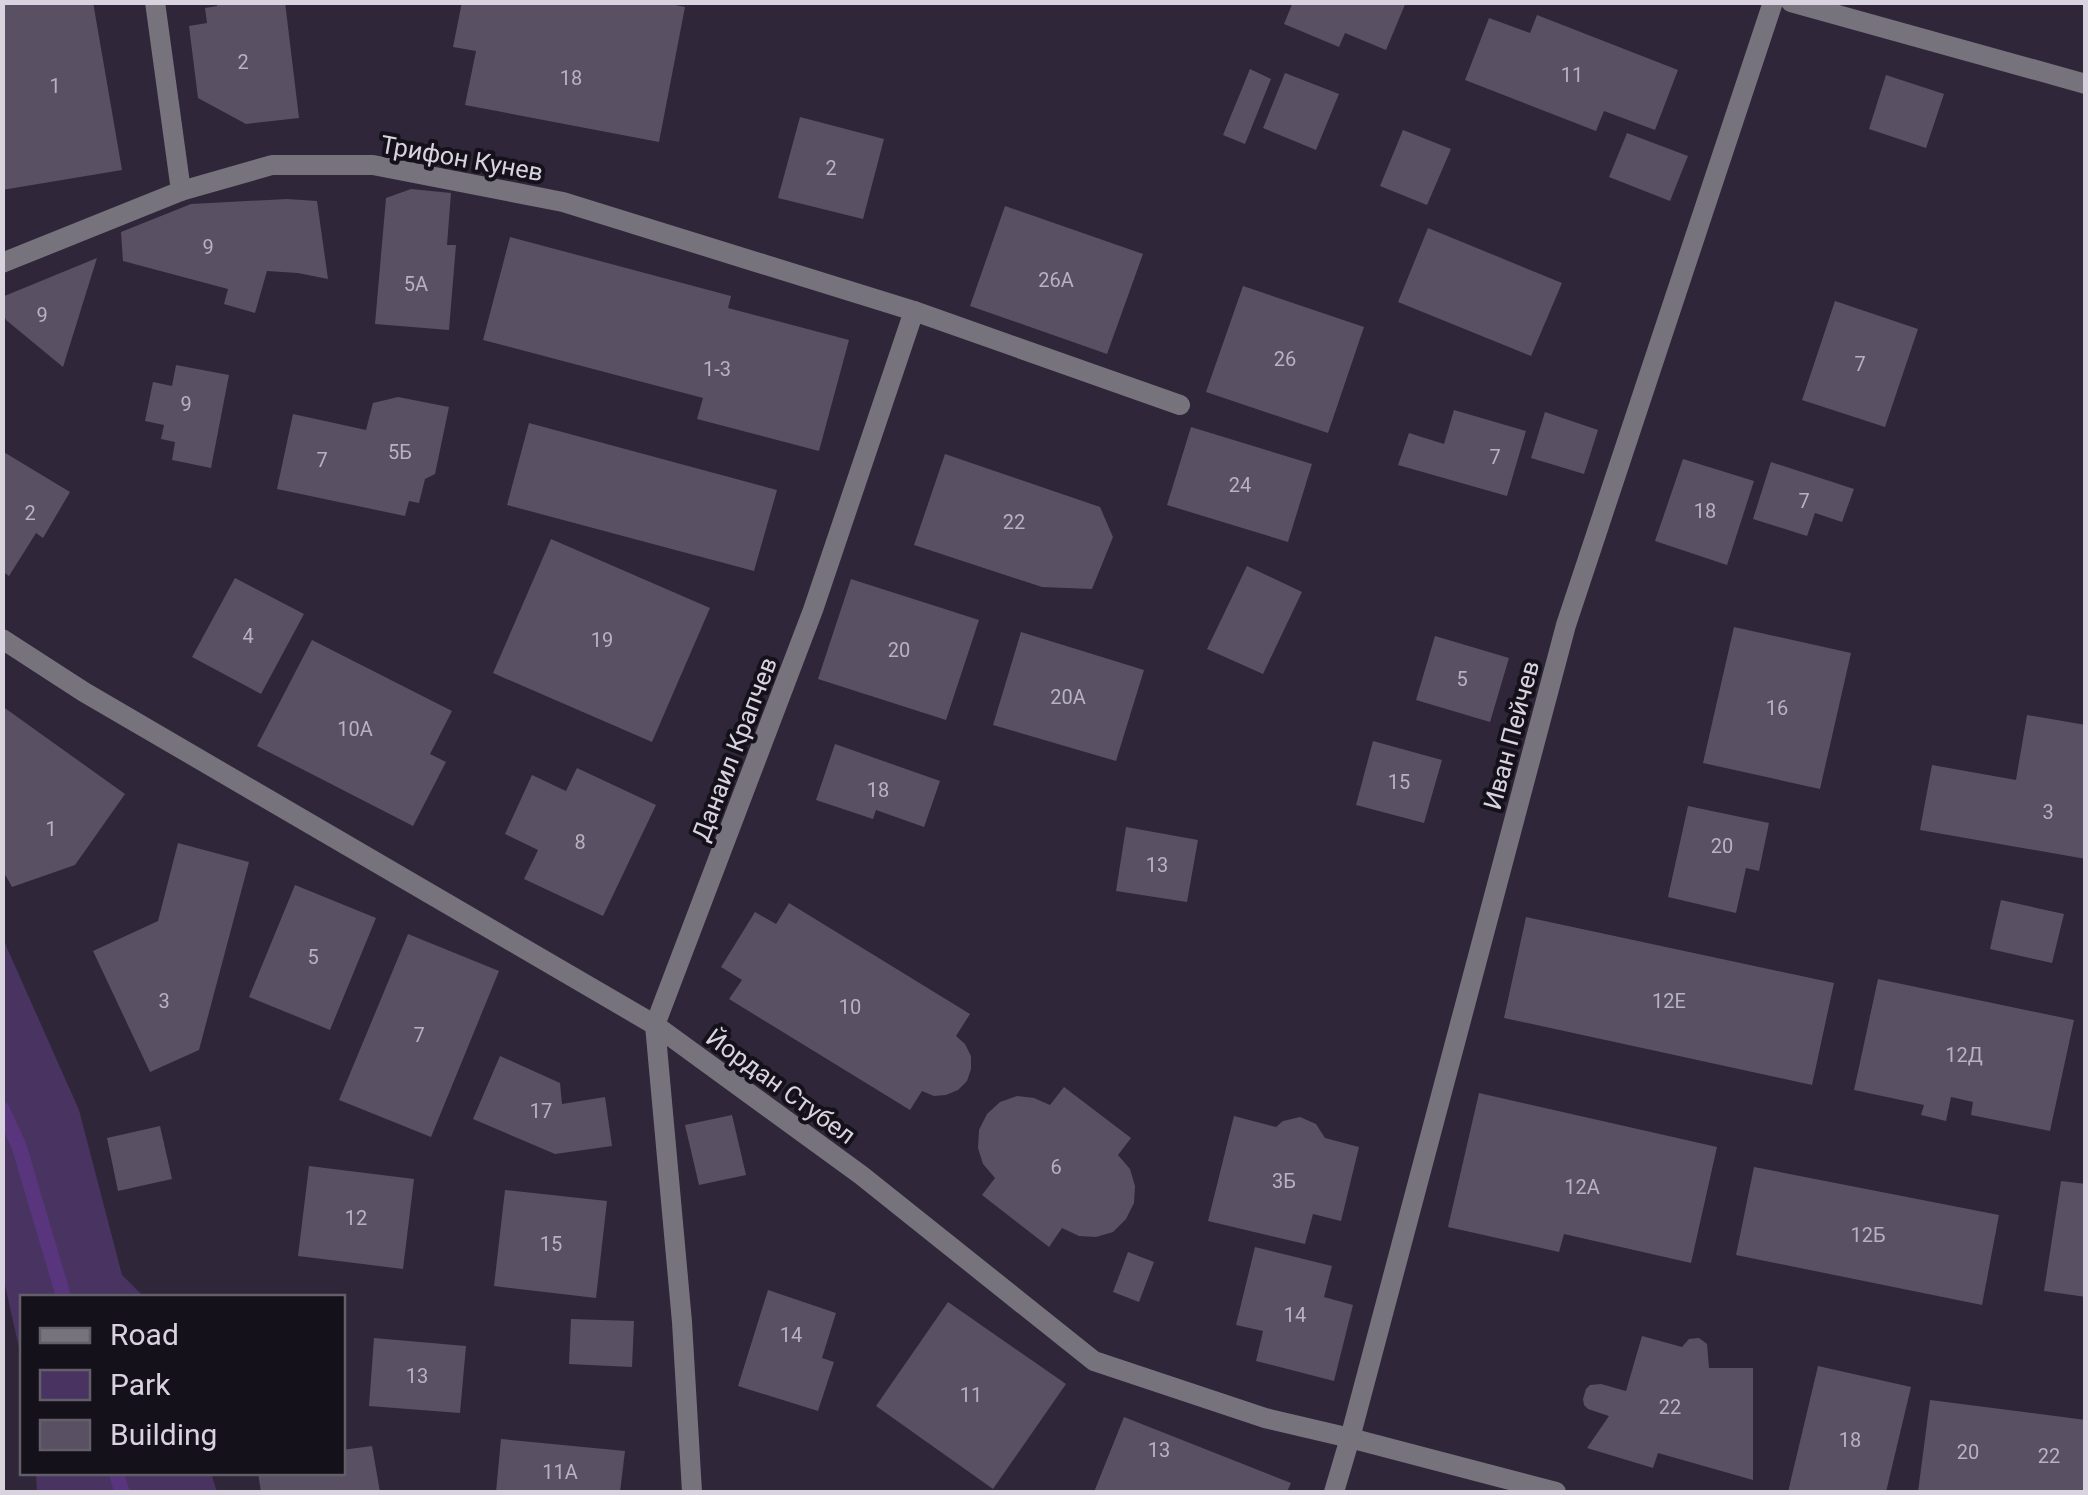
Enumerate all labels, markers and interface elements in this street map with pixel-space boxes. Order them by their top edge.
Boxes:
house number: 2 [237,50,249,74]
house number: 11 [1561,63,1583,87]
house number: 18 [560,66,582,90]
house number: 1 [49,74,61,98]
street label: Трифон Кунев [378,130,545,187]
house number: 2 [825,156,837,180]
house number: 9 [202,235,214,259]
house number: 26A [1038,268,1074,292]
house number: 5А [404,272,428,296]
house number: 9 [36,303,48,327]
house number: 26 [1274,347,1296,371]
house number: 7 [1854,352,1866,376]
house number: 1-3 [703,357,731,381]
house number: 9 [180,392,192,416]
house number: 5Б [388,440,412,464]
house number: 7 [1489,445,1501,469]
house number: 7 [316,448,328,472]
house number: 24 [1229,473,1251,497]
house number: 7 [1798,489,1810,513]
house number: 18 [1694,499,1716,523]
house number: 2 [24,501,36,525]
house number: 22 [1003,510,1025,534]
house number: 4 [242,624,254,648]
house number: 19 [591,628,613,652]
house number: 20 [888,638,910,662]
street label: Данаил Крапчев [686,653,783,845]
street label: Иван Пейчев [1478,657,1545,813]
house number: 5 [1456,667,1468,691]
house number: 20А [1050,685,1086,709]
house number: 16 [1766,696,1788,720]
house number: 10А [337,717,373,741]
house number: 15 [1388,770,1410,794]
house number: 18 [867,778,889,802]
house number: 3 [2042,800,2054,824]
house number: 1 [45,817,57,841]
house number: 8 [574,830,586,854]
house number: 20 [1711,834,1733,858]
house number: 13 [1146,853,1168,877]
house number: 5 [307,945,319,969]
house number: 3 [158,989,170,1013]
house number: 12Е [1652,989,1686,1013]
house number: 10 [839,995,861,1019]
house number: 7 [413,1023,425,1047]
street label: Йордан Стубел [701,1023,861,1150]
house number: 12Д [1945,1043,1983,1067]
house number: 17 [530,1099,552,1123]
house number: 6 [1050,1155,1062,1179]
house number: 3Б [1272,1169,1296,1193]
house number: 12А [1564,1175,1600,1199]
house number: 12 [345,1206,367,1230]
house number: 12Б [1850,1223,1886,1247]
house number: 15 [540,1232,562,1256]
legend [20,1295,345,1475]
house number: 14 [1284,1303,1306,1327]
text: Road [110,1317,179,1352]
house number: 14 [780,1323,802,1347]
house number: 13 [406,1364,428,1388]
text: Park [110,1367,171,1402]
house number: 11 [960,1383,982,1407]
house number: 22 [1659,1395,1681,1419]
text: Building [110,1417,217,1452]
house number: 18 [1839,1428,1861,1452]
house number: 13 [1148,1438,1170,1462]
house number: 20 [1957,1440,1979,1464]
house number: 22 [2038,1444,2060,1468]
house number: 11А [542,1460,578,1484]

